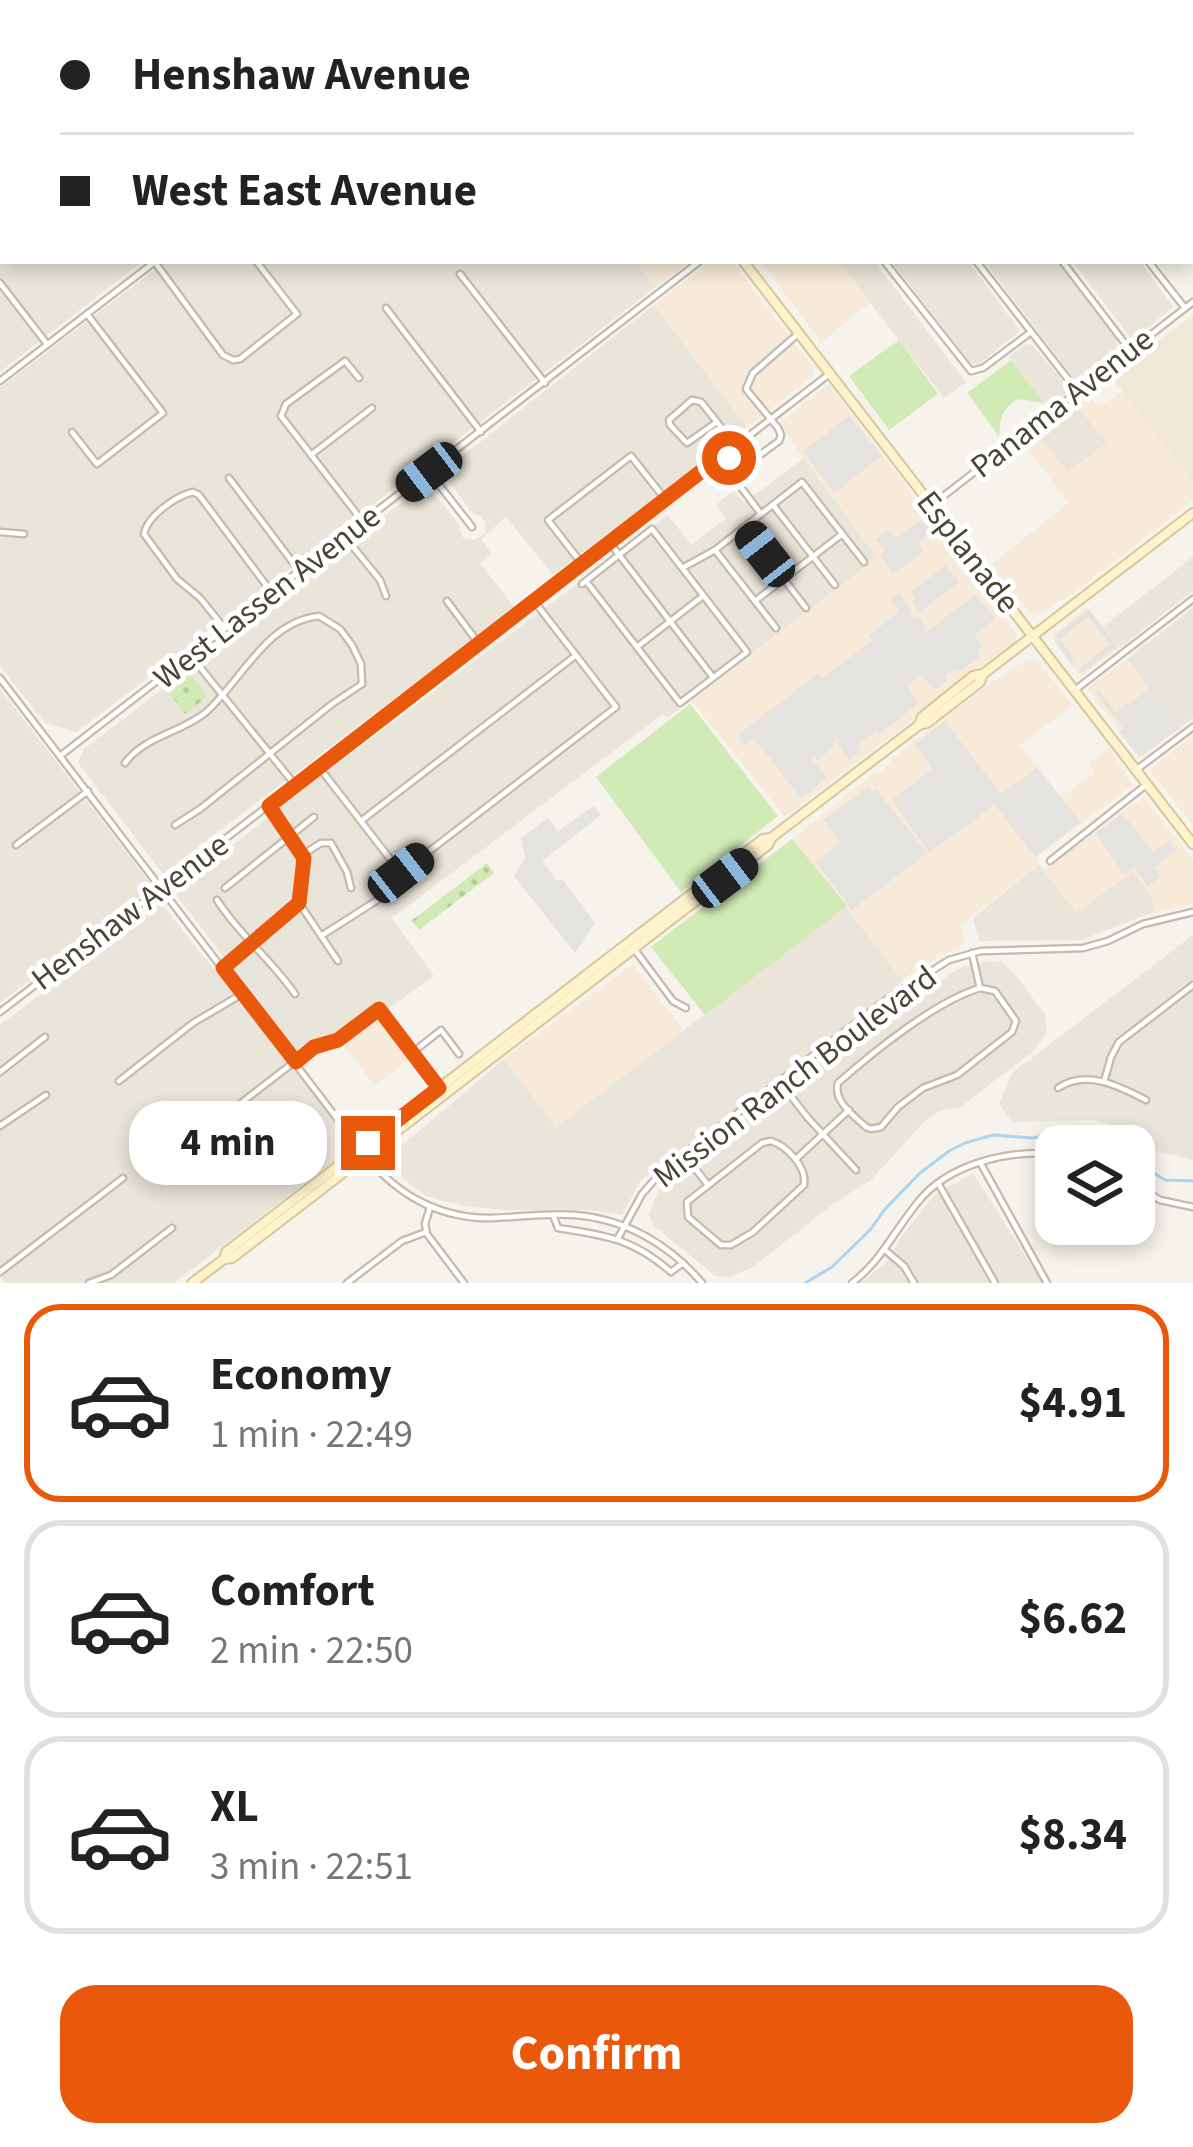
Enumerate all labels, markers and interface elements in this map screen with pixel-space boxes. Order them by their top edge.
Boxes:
text: Henshaw Avenue [132,43,471,107]
text: West East Avenue [132,159,477,223]
street label: Panama Avenue [960,316,1164,490]
route start [702,431,756,485]
car [389,436,469,508]
street label: Esplanade [905,481,1031,623]
street label: West Lassen Avenue [144,493,390,701]
car [729,515,801,593]
street label: Henshaw Avenue [21,822,239,1002]
car [362,837,440,909]
car [685,842,765,914]
street label: Mission Ranch Boulevard [643,955,947,1199]
callout: 4 min [128,1101,326,1185]
text: 4 min [181,1115,275,1171]
route end [341,1116,395,1170]
map controls [1035,1125,1155,1245]
button: layers [1035,1125,1155,1245]
text: Economy [210,1343,392,1407]
icon: car [66,1349,174,1457]
text: $4.91 [1018,1371,1127,1435]
text: 1 min · 22:49 [210,1407,413,1463]
text: Comfort [210,1559,375,1623]
icon: car [66,1565,174,1673]
text: $6.62 [1018,1587,1127,1651]
text: 2 min · 22:50 [210,1623,413,1679]
text: XL [210,1775,259,1839]
icon: car [66,1781,174,1889]
text: $8.34 [1018,1803,1127,1867]
text: 3 min · 22:51 [210,1839,413,1895]
button: Confirm [60,1985,1133,2123]

